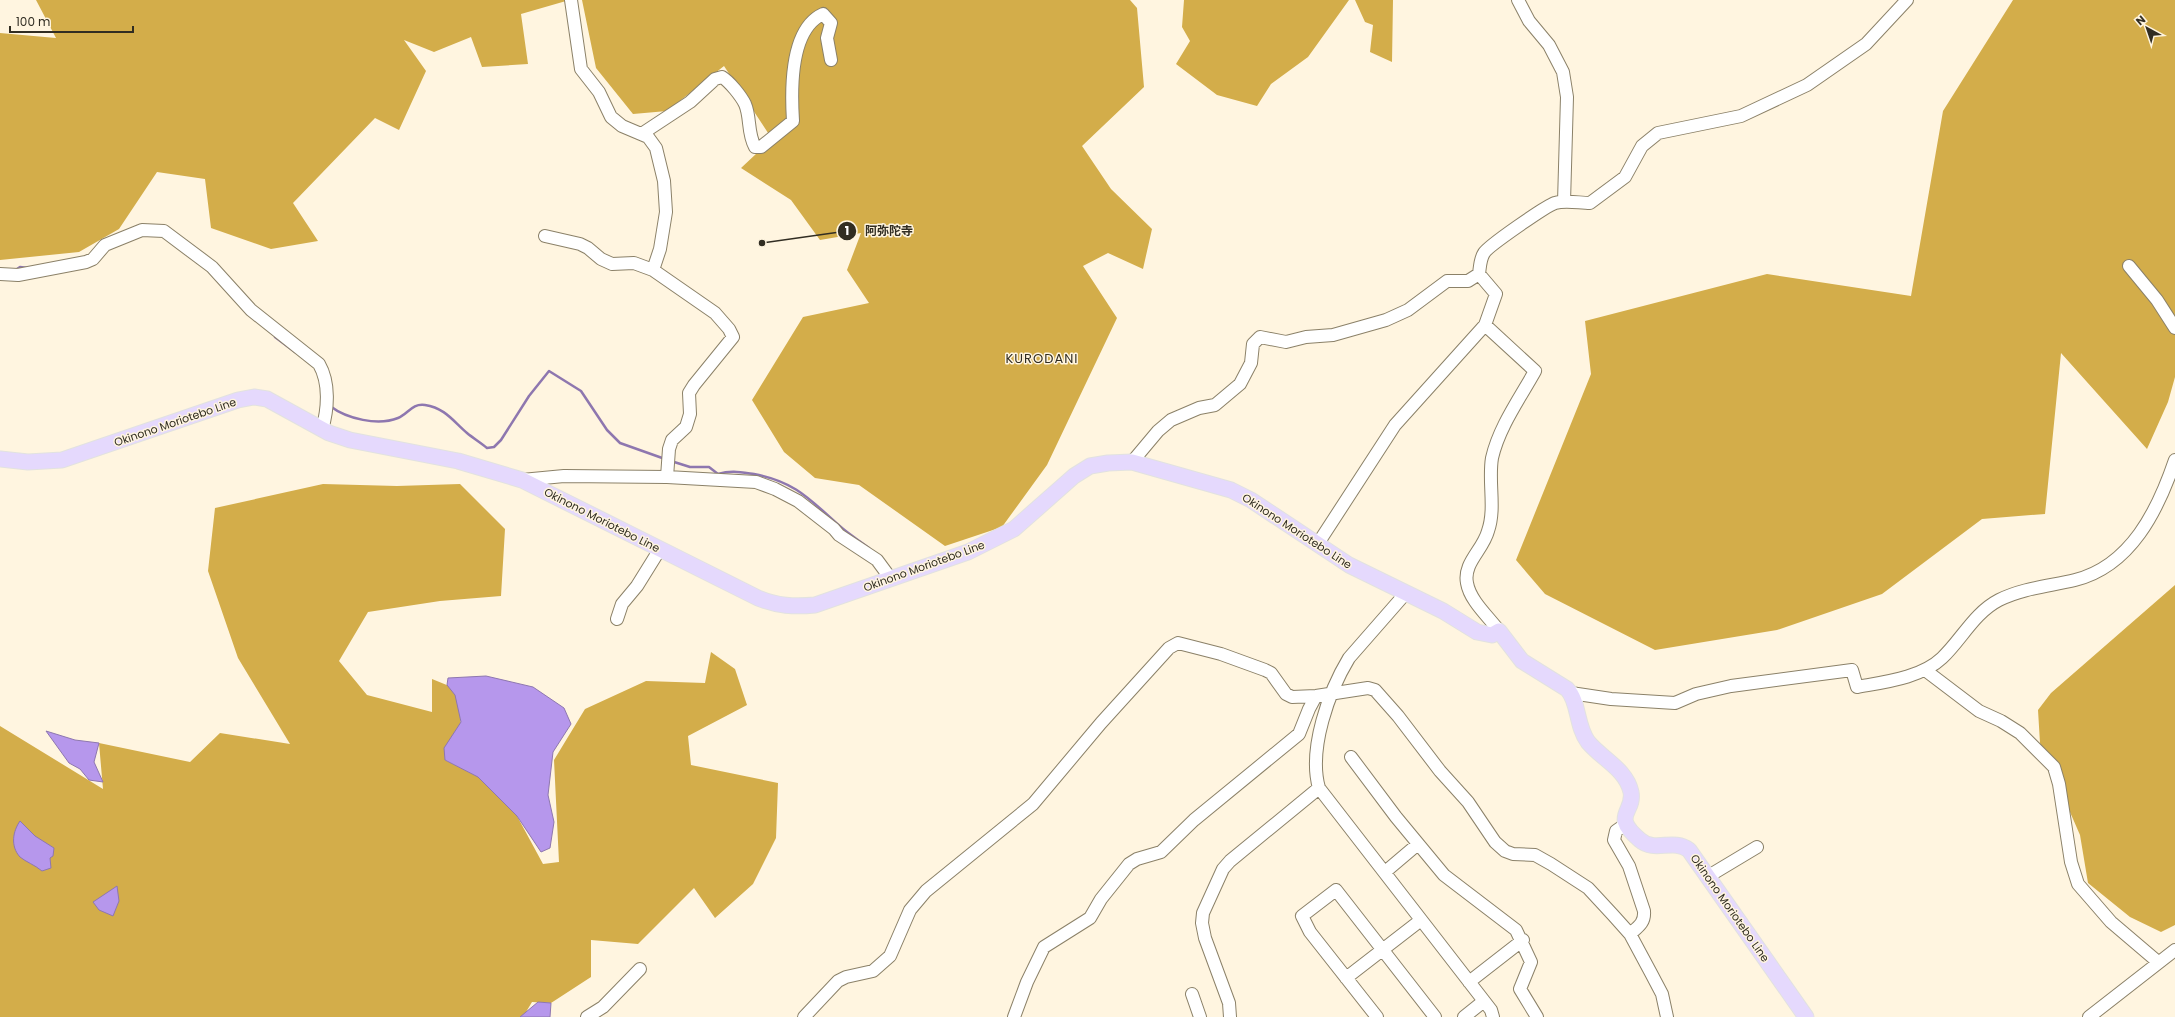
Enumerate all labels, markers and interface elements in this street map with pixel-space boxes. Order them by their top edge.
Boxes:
scale bar [10,8,133,34]
north arrow [2127,8,2167,48]
text: N [2132,12,2149,29]
text: 100 m [16,13,50,30]
callout: 阿弥陀寺 [837,219,921,243]
text: 1 [845,222,849,239]
text: 阿弥陀寺 [865,222,913,239]
district label: KURODANI [1006,349,1078,368]
street label: Okinono Moriotebo Line [112,394,238,450]
street label: Okinono Moriotebo Line [541,484,663,556]
street label: Okinono Moriotebo Line [1239,489,1355,573]
street label: Okinono Moriotebo Line [861,537,987,595]
street label: Okinono Moriotebo Line [1687,851,1773,965]

